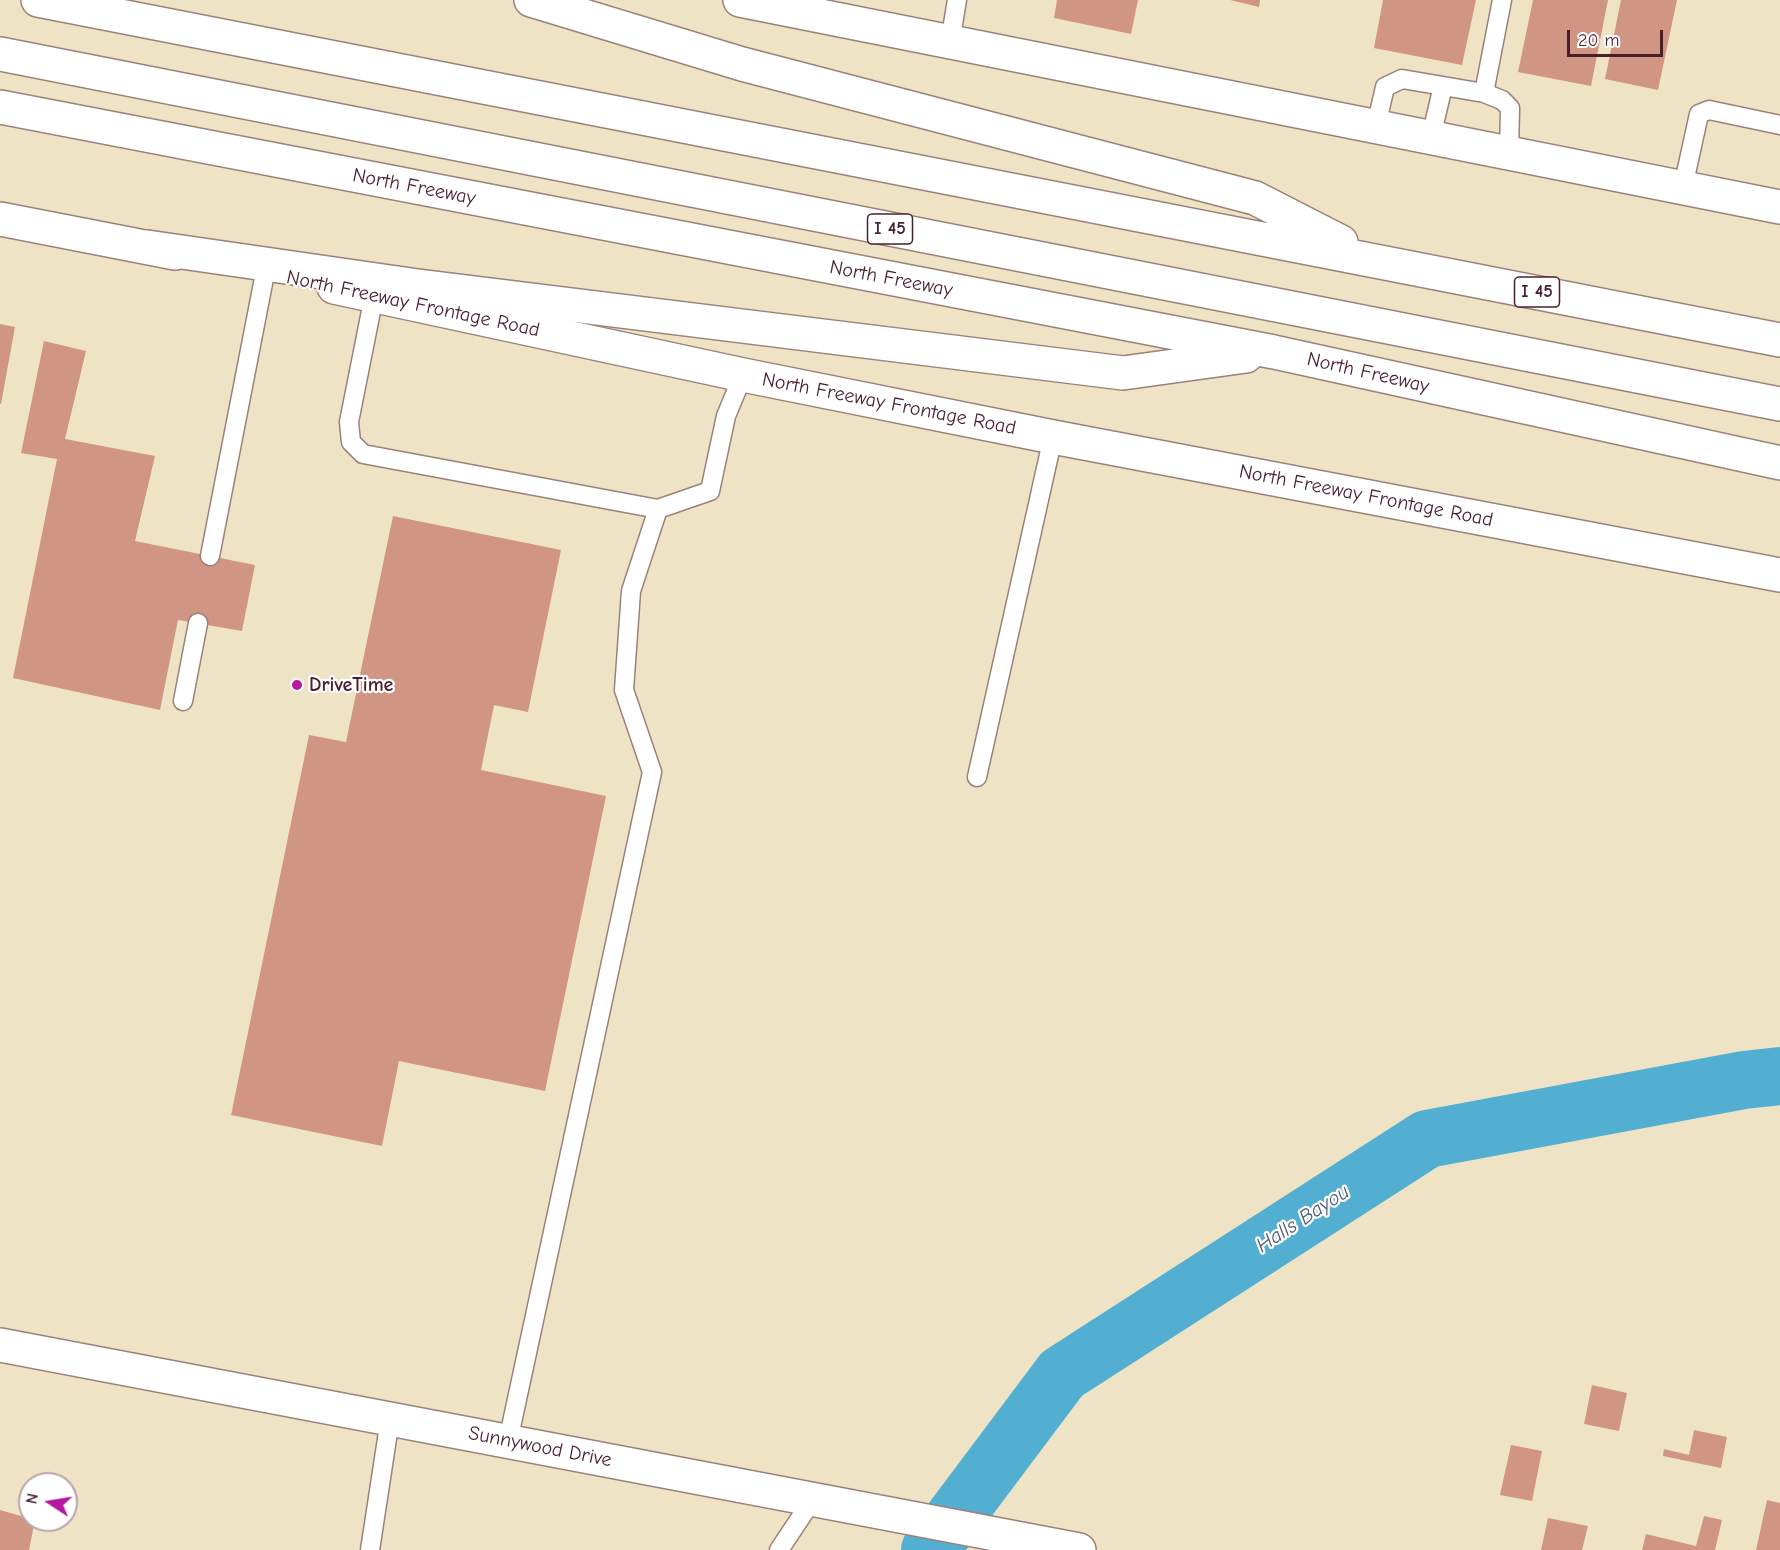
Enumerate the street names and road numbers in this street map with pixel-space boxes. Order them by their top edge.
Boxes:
street label: North Freeway [350,163,478,211]
road number: I 45 [868,214,912,244]
street label: North Freeway [827,255,955,303]
street label: North Freeway Frontage Road [284,265,542,343]
road number: I 45 [1514,277,1560,307]
street label: North Freeway [1304,347,1432,399]
street label: North Freeway Frontage Road [760,368,1018,440]
street label: North Freeway Frontage Road [1237,460,1495,532]
street label: Sunnywood Drive [466,1421,614,1473]

